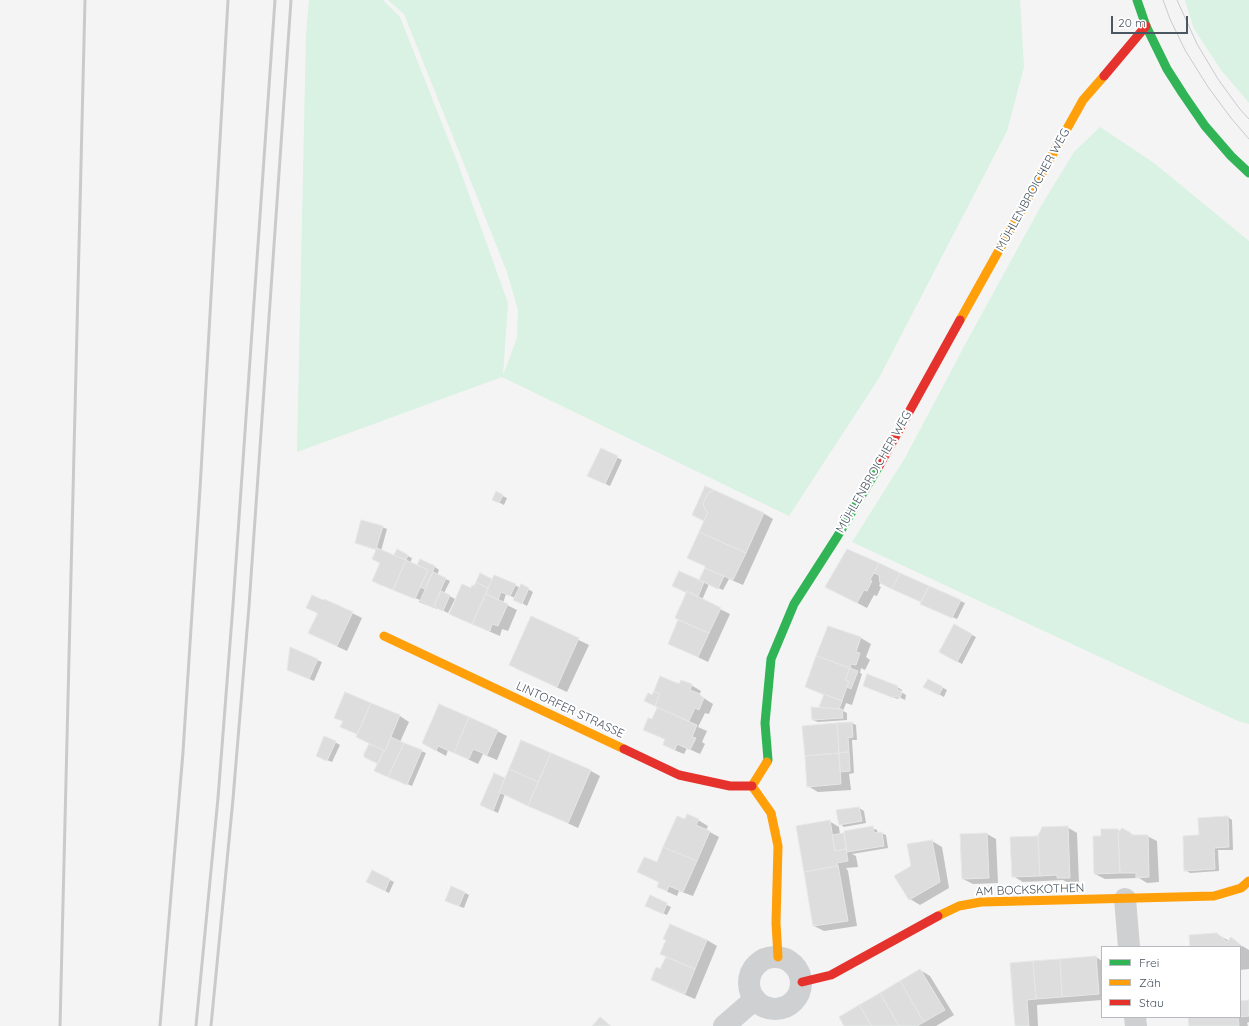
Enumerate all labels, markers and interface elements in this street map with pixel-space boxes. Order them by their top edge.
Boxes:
scale bar [1113,8,1190,34]
text: 20 m [1118,15,1146,30]
street label: MÜHLENBROICHER WEG [993,126,1073,254]
street label: MÜHLENBROICHER WEG [833,408,915,536]
street label: LINTORFER STRASSE [514,679,626,741]
street label: AM BOCKSKOTHEN [975,881,1085,899]
legend [1101,946,1241,1018]
text: Frei [1139,955,1159,970]
text: Zäh [1139,975,1161,990]
text: Stau [1139,995,1164,1010]

